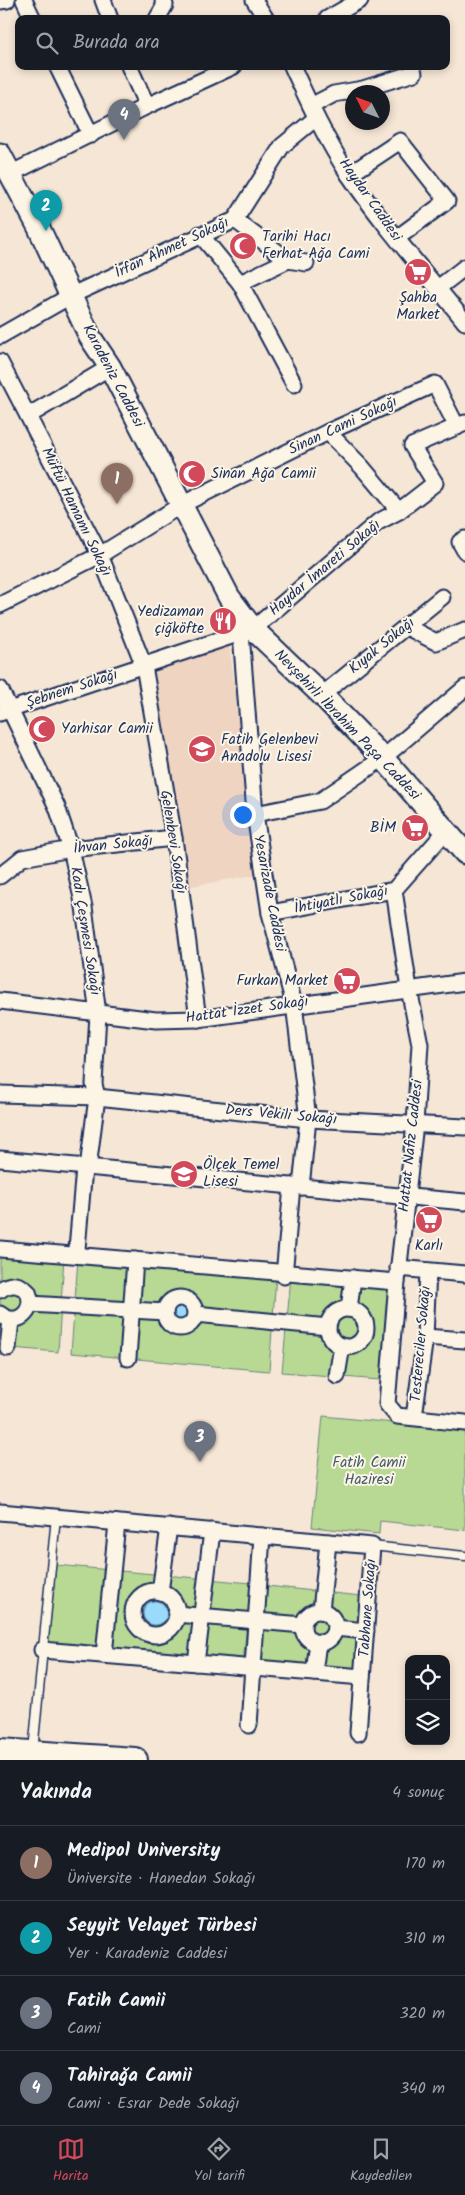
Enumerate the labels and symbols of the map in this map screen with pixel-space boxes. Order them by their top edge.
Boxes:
north arrow [345,85,390,130]
pin: 4 [108,99,140,140]
street label: Haydar Caddesi [332,153,409,248]
pin: 2 [30,190,62,231]
street label: İrfan Ahmet Sokağı [111,211,233,285]
place label: Tarihi Hacı Ferhat Ağa Cami [262,225,371,266]
mosque icon: Tarihi Hacı Ferhat Ağa Cami [228,231,258,261]
supermarket icon: Şahba Market [403,257,433,287]
place label: Şahba Market [396,286,440,327]
street label: Karadeniz Caddesi [76,320,151,433]
street label: Sinan Cami Sokağı [284,390,402,462]
street label: Müftü Hamamı Sokağı [34,443,118,581]
mosque icon: Sinan Ağa Camii [177,459,207,489]
place label: Sinan Ağa Camii [211,462,317,486]
pin: 1 [101,463,133,504]
street label: Haydar İmareti Sokağı [264,514,386,622]
place label: Yedizaman çiğköfte [137,600,204,641]
restaurant icon: Yedizaman çiğköfte [208,606,238,636]
street label: Kıyak Sokağı [343,612,421,680]
street label: Nevşehirli İbrahim Paşa Caddesi [268,644,427,807]
street label: Şebnem Sokağı [23,663,121,715]
mosque icon: Yarhisar Camii [27,714,57,744]
place label: Yarhisar Camii [61,717,154,741]
place label: Fatih Gelenbevi Anadolu Lisesi [221,728,320,769]
school or university icon: Fatih Gelenbevi Anadolu Lisesi [187,734,217,764]
street label: Gelenbevi Sokağı [153,788,193,896]
your location [230,802,256,828]
supermarket icon: BİM [400,813,430,843]
place label: BİM [370,816,396,840]
street label: İhvan Sokağı [72,829,154,861]
street label: Yesarizade Caddesi [246,832,292,955]
street label: Kadı Çeşmesi Sokağı [63,865,107,997]
street label: İhtiyatlı Sokağı [292,879,390,921]
supermarket icon: Furkan Market [332,966,362,996]
place label: Furkan Market [236,969,328,993]
street label: Hattat İzzet Sokağı [184,989,310,1030]
street label: Hattat Nafiz Caddesi [392,1077,430,1213]
street label: Ders Vekili Sokağı [224,1098,338,1132]
place label: Ölçek Temel Lisesi [203,1153,280,1194]
school or university icon: Ölçek Temel Lisesi [169,1159,199,1189]
supermarket icon: Karlı [414,1205,444,1235]
place label: Karlı [415,1234,443,1258]
street label: Testereciler Sokağı [404,1285,438,1403]
pin: 3 [184,1421,216,1462]
park label: Fatih Camii Haziresi [332,1451,407,1492]
street label: Tabhane Sokağı [353,1558,383,1658]

